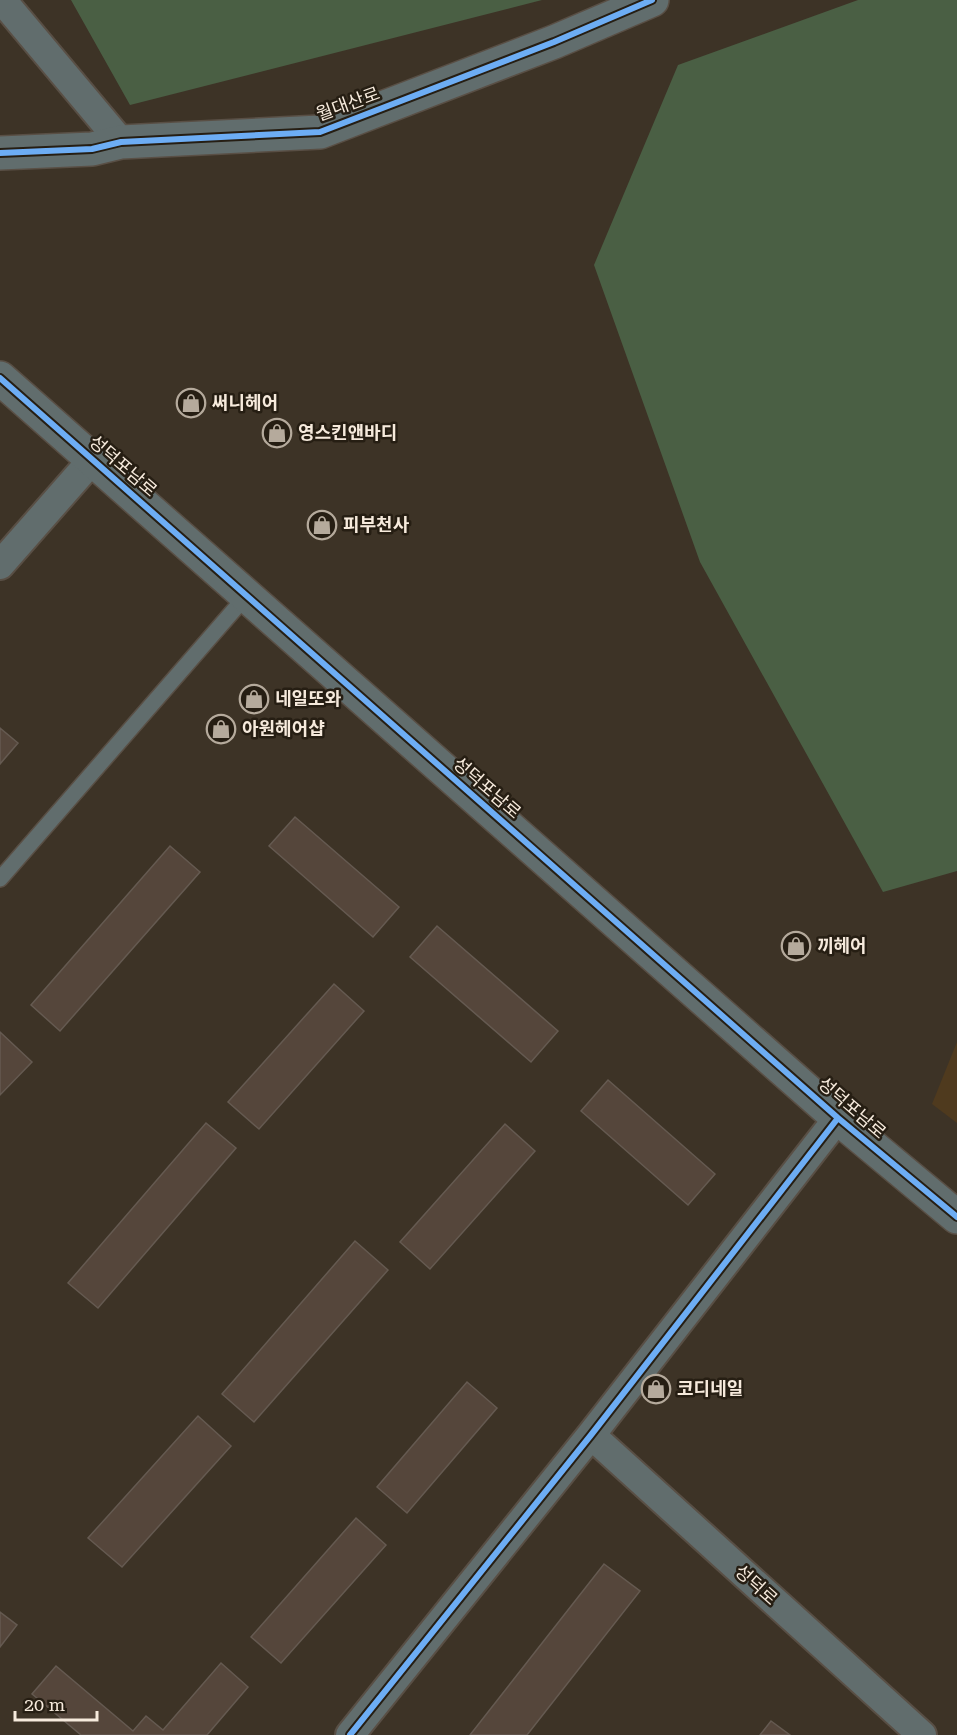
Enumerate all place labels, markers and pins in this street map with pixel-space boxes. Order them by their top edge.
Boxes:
shop icon: 써니헤어 [175,387,207,419]
place label: 써니헤어 [212,392,278,413]
shop icon: 영스킨앤바디 [261,417,293,449]
place label: 영스킨앤바디 [298,422,397,443]
shop icon: 피부천사 [306,509,338,541]
place label: 피부천사 [343,514,410,535]
shop icon: 네일또와 [238,683,270,715]
place label: 네일또와 [275,688,342,709]
shop icon: 아원헤어샵 [205,713,237,745]
place label: 아원헤어샵 [242,718,325,739]
shop icon: 끼헤어 [780,930,812,962]
place label: 끼헤어 [817,935,867,956]
shop icon: 코디네일 [640,1373,672,1405]
place label: 코디네일 [677,1378,743,1399]

